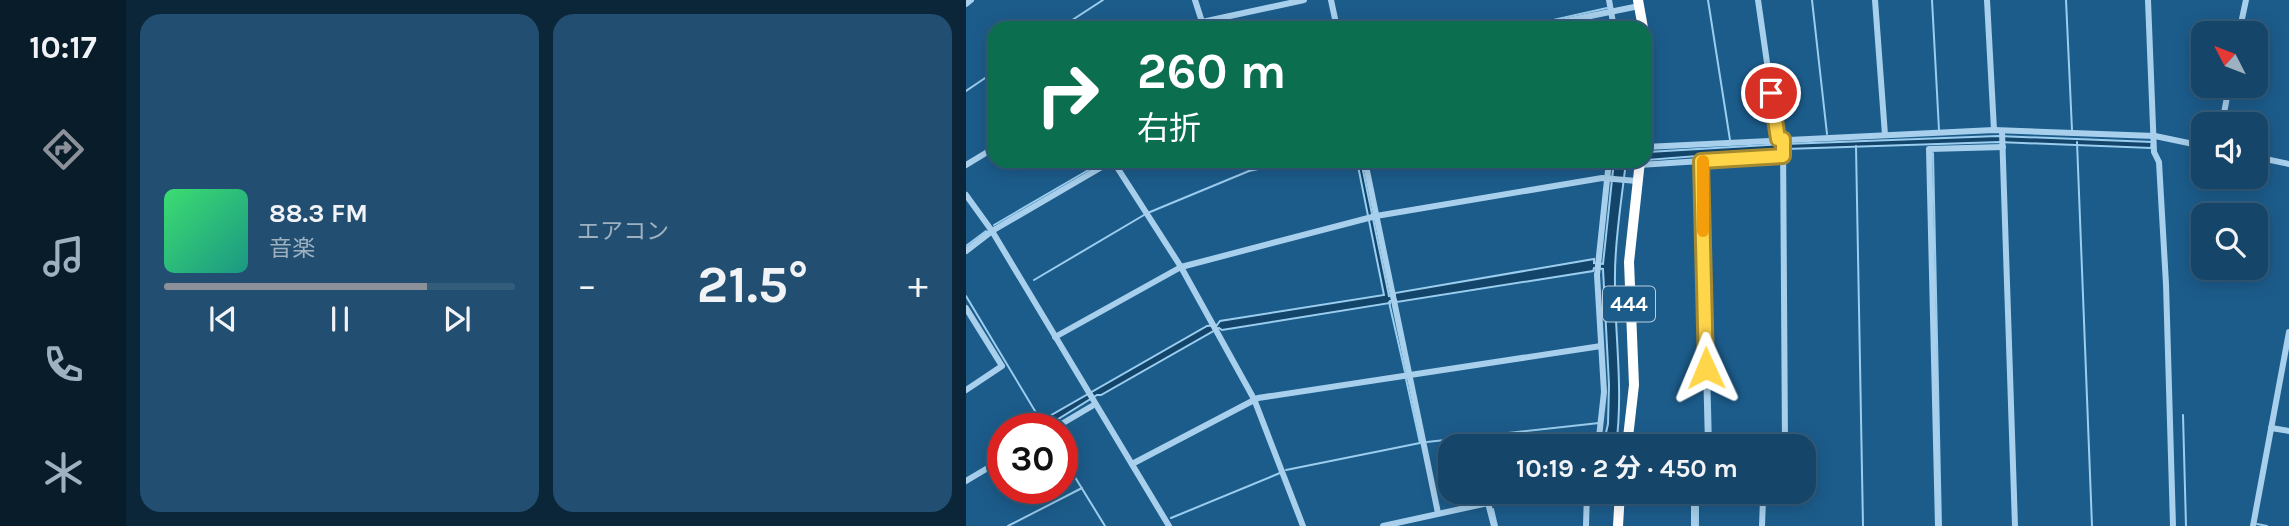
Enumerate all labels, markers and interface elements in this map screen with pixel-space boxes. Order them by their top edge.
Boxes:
north arrow [2191,21,2268,98]
map controls [2191,21,2268,280]
text: 10:17 [29,29,97,66]
text: 260 m [1137,43,1286,100]
icon: right [1022,49,1113,140]
pin [1741,63,1801,123]
icon: arrive [1752,74,1790,112]
text: 右折 [1137,110,1201,147]
button: sound [2191,112,2268,189]
icon: directions [39,125,88,174]
text: 88.3 FM [269,198,368,229]
button: search [2191,203,2268,280]
text: エアコン [577,218,669,245]
icon: music [39,232,88,281]
text: 音楽 [269,235,315,262]
text: 21.5° [697,254,808,315]
text: − [577,263,597,308]
text: + [908,263,928,308]
road number: 444 [1603,286,1655,322]
icon: previous [204,300,242,338]
icon: pause [321,300,359,338]
icon: next [438,300,476,338]
position arrow [1669,331,1743,405]
icon: phone [39,340,88,389]
speed limit sign: 30 [987,413,1078,504]
icon: climate [39,448,88,497]
text: 10:19 · 2 分 · 450 m [1516,453,1738,484]

